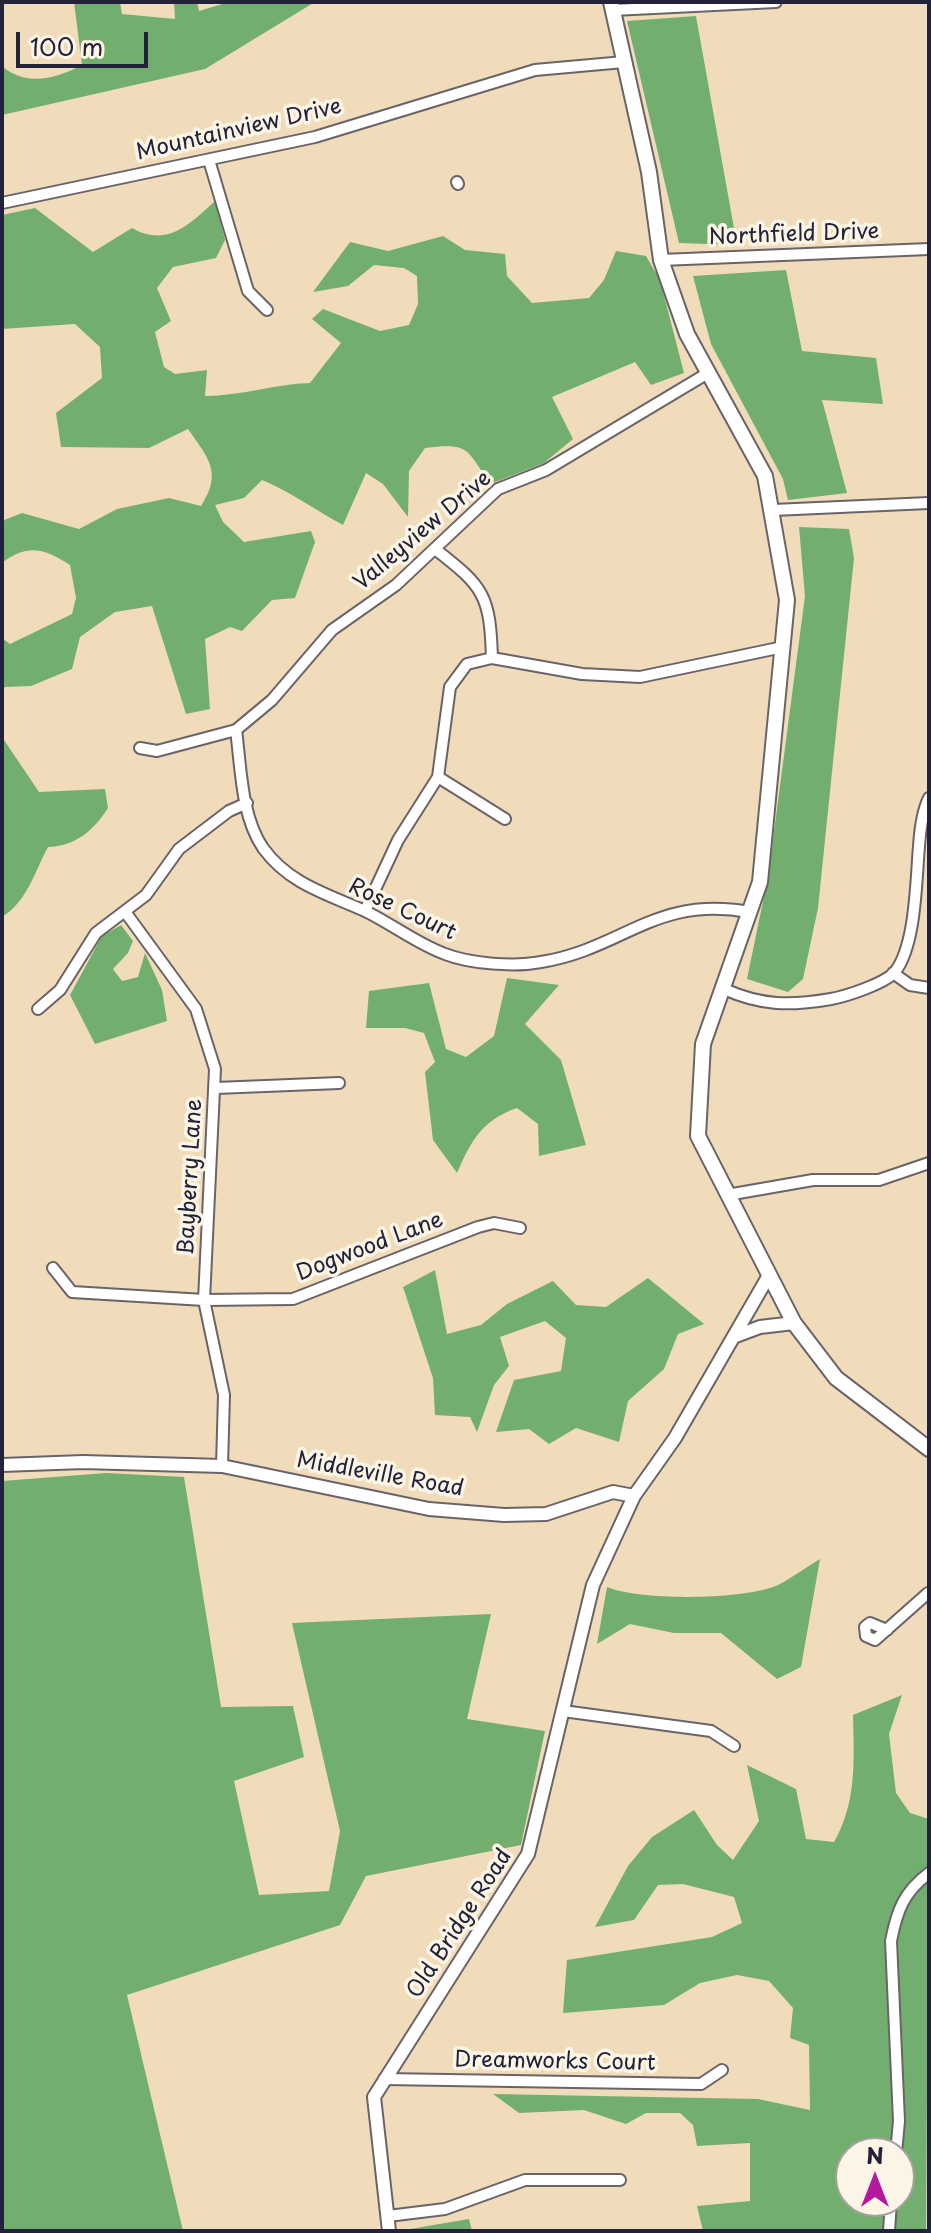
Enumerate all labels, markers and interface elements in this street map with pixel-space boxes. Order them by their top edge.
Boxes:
scale bar [20,16,152,66]
text: 100 m [30,28,103,64]
street label: Mountainview Drive [134,94,344,166]
street label: Northfield Drive [708,219,880,251]
street label: Valleyview Drive [349,466,497,596]
street label: Rose Court [344,874,460,946]
street label: Bayberry Lane [174,1098,208,1256]
street label: Dogwood Lane [293,1207,447,1287]
street label: Middleville Road [294,1447,466,1503]
street label: Old Bridge Road [402,1845,518,2003]
street label: Dreamworks Court [454,2047,656,2077]
north arrow [835,2137,915,2217]
text: N [866,2138,884,2171]

